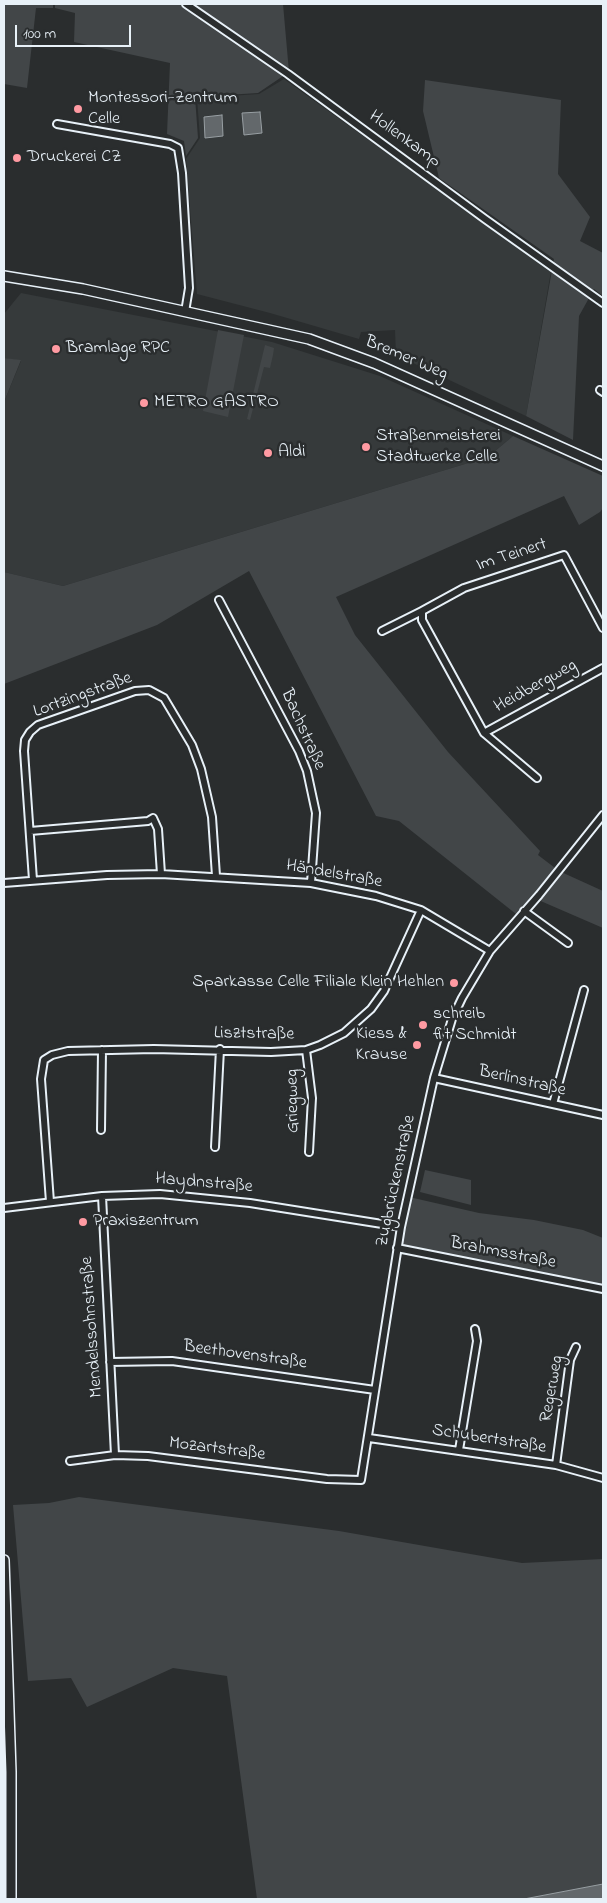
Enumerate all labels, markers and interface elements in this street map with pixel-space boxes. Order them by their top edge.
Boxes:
scale bar [18,15,134,47]
text: 100 m [23,23,56,45]
place label: Montessori-Zentrum Celle [88,88,238,130]
marker: Montessori-Zentrum Celle [72,103,84,115]
street label: Hollenkamp [364,107,444,173]
place label: Druckerei CZ [27,147,121,169]
marker: Druckerei CZ [11,152,23,164]
street label: Bremer Weg [361,332,451,386]
place label: Bramlage RPC [66,338,170,360]
marker: Bramlage RPC [50,343,62,355]
place label: METRO GASTRO [154,392,279,414]
marker: METRO GASTRO [138,397,150,409]
place label: Straßenmeisterei Stadtwerke Celle [376,426,501,468]
marker: Straßenmeisterei Stadtwerke Celle [360,441,372,453]
place label: Aldi [278,442,305,464]
marker: Aldi [262,447,274,459]
street label: Im Teinert [474,534,550,578]
street label: Heidbergweg [491,655,581,719]
street label: Lortzingstraße [31,668,135,724]
street label: Bachstraße [275,686,329,774]
street label: Händelstraße [284,856,384,894]
place label: Sparkasse Celle Filiale Klein Hehlen [192,972,444,994]
marker: Sparkasse Celle Filiale Klein Hehlen [448,977,460,989]
place label: schreib fit Schmidt [433,1004,517,1046]
marker: schreib fit Schmidt [417,1019,429,1031]
street label: Lisztstraße [213,1023,295,1047]
place label: Kiess & Krause [356,1024,407,1066]
marker: Kiess & Krause [411,1039,423,1051]
street label: Berlinstraße [476,1061,568,1103]
street label: Griegweg [283,1069,305,1133]
street label: Zugbrückenstraße [373,1113,421,1249]
street label: Haydnstraße [154,1169,254,1199]
place label: Praxiszentrum [93,1211,198,1233]
marker: Praxiszentrum [77,1216,89,1228]
street label: Brahmsstraße [448,1233,558,1275]
street label: Mendelssohnstraße [77,1256,109,1398]
street label: Beethovenstraße [182,1337,308,1375]
street label: Regerweg [536,1354,570,1424]
street label: Schubertstraße [430,1420,548,1460]
street label: Mozartstraße [167,1433,267,1467]

